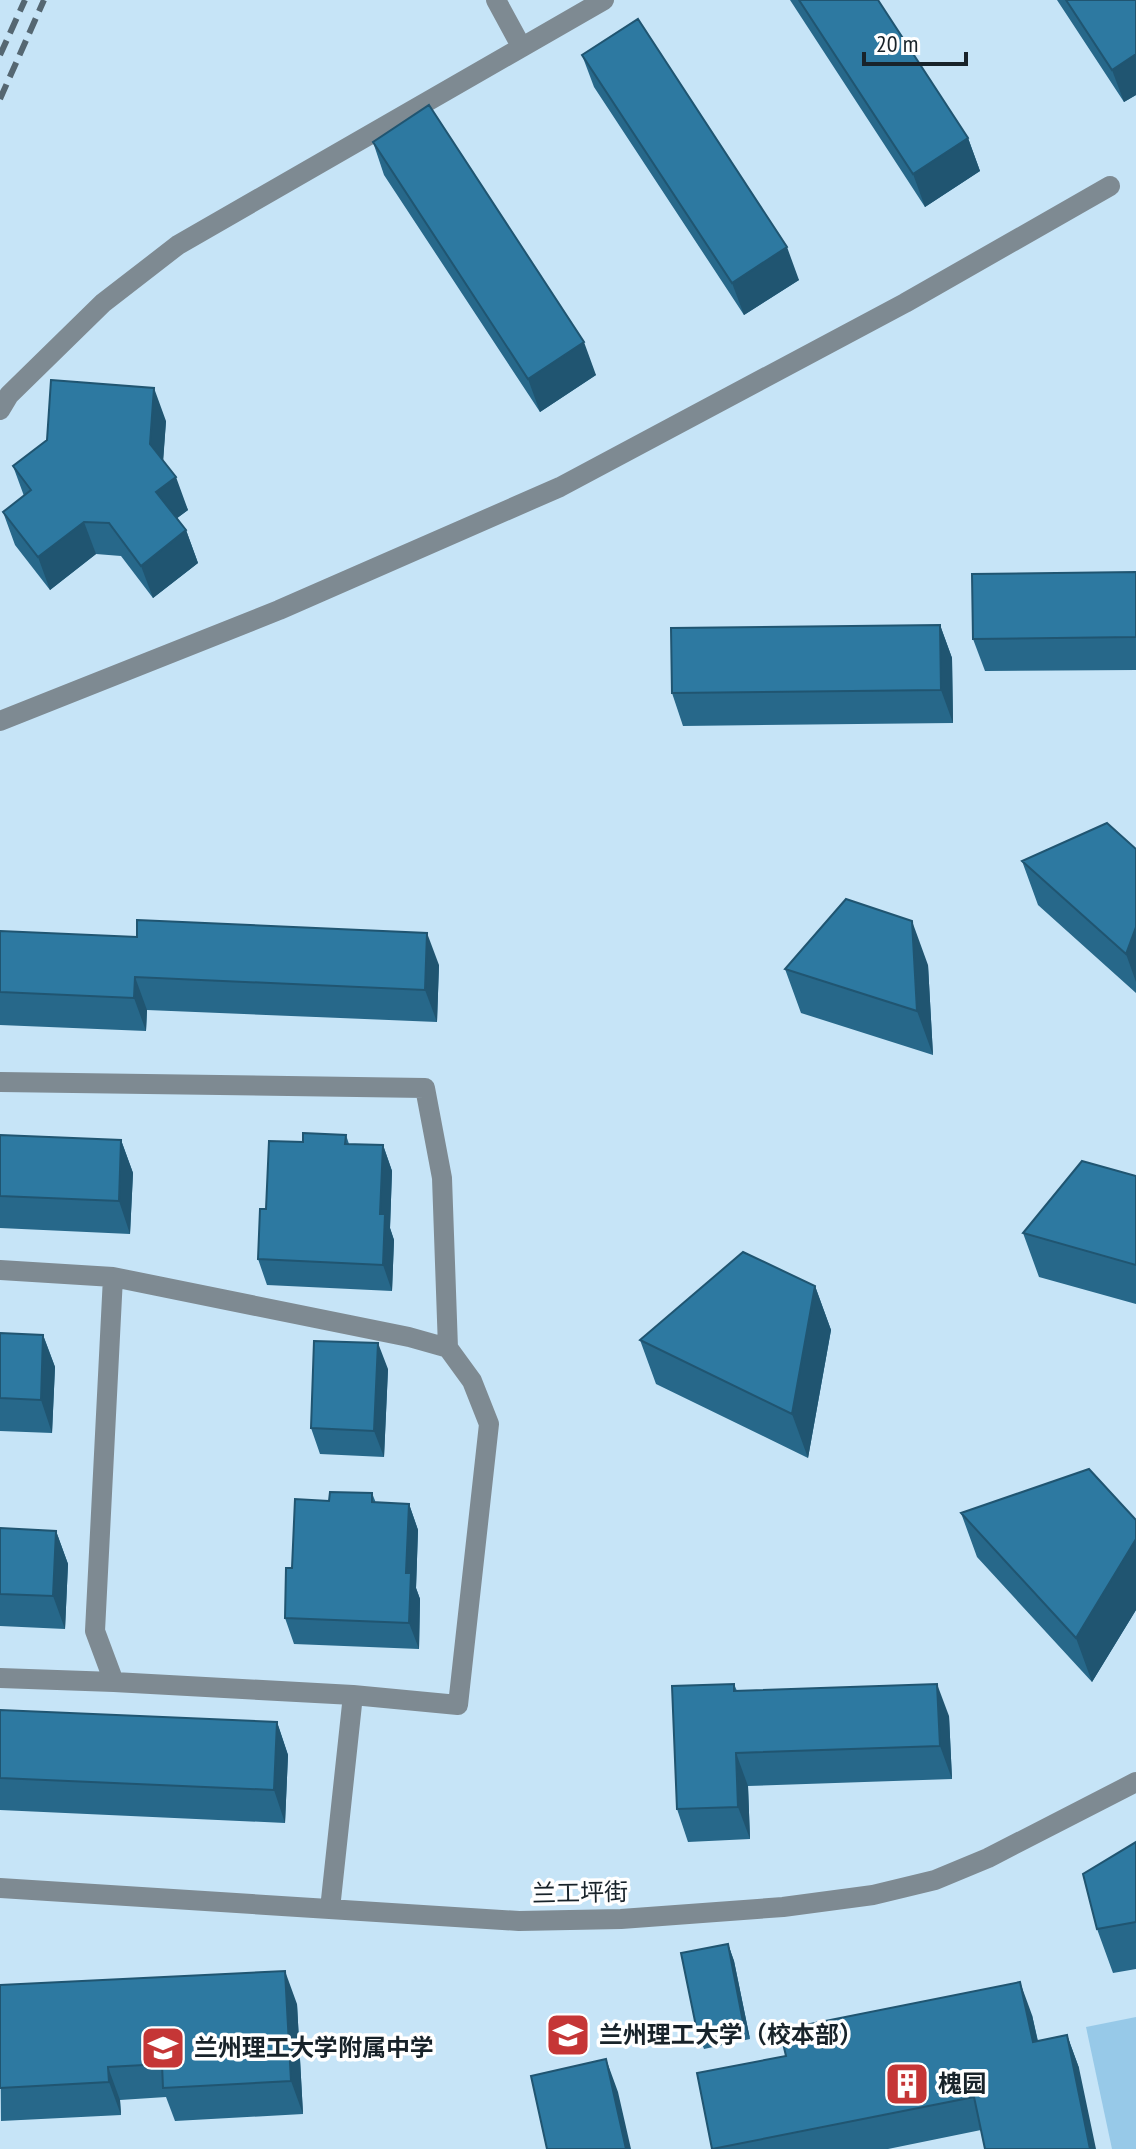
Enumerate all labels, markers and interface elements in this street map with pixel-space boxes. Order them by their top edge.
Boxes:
scale bar [864,16,966,66]
text: 20 m [876,28,918,59]
street label: 兰工坪街 [532,1876,628,1909]
school or university icon: 兰州理工大学（校本部） [544,2011,592,2059]
place label: 兰州理工大学（校本部） [599,2019,863,2050]
school or university icon: 兰州理工大学附属中学 [139,2024,187,2072]
place label: 兰州理工大学附属中学 [194,2032,434,2063]
building icon: 槐园 [883,2060,931,2108]
place label: 槐园 [938,2068,986,2099]

